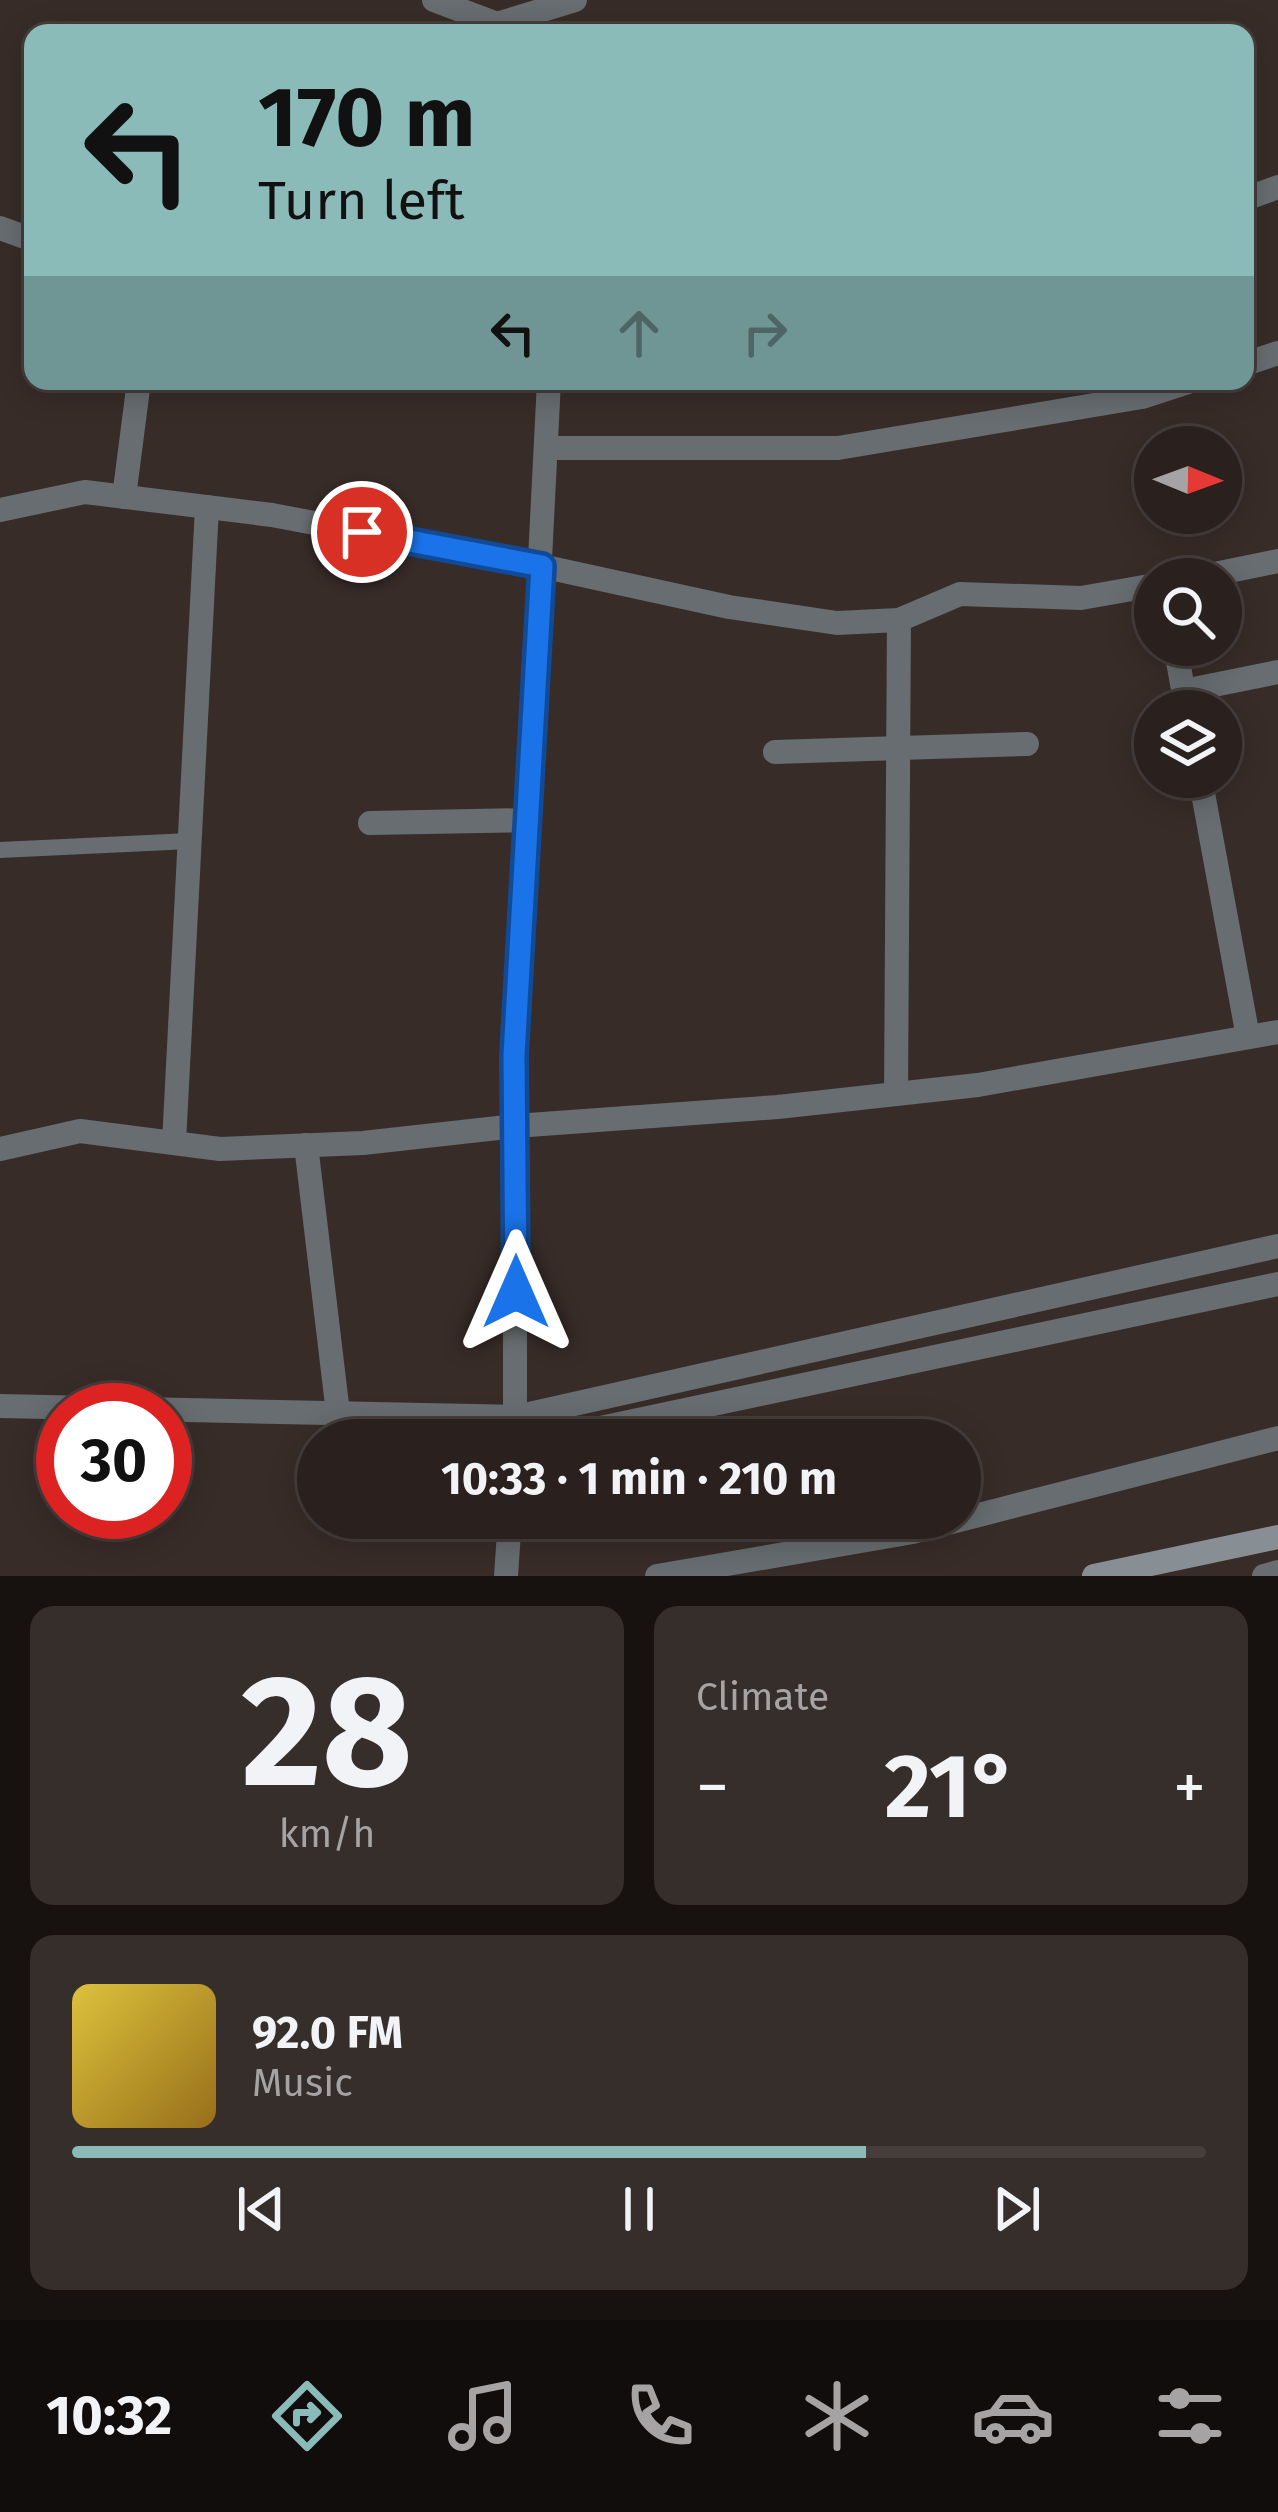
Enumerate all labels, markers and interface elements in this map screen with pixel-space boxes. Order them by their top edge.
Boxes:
text: 170 m [258,67,475,168]
icon: left [60,72,216,228]
text: Turn left [258,169,465,233]
icon: left [480,300,546,366]
icon: ahead [606,300,672,366]
icon: right [732,300,798,366]
north arrow [1134,426,1242,534]
map controls [1134,426,1242,798]
pin [311,481,413,583]
icon: arrive [329,499,395,565]
button: search [1134,558,1242,666]
button: layers [1134,690,1242,798]
position arrow [453,1229,579,1355]
speed limit sign: 30 [36,1383,192,1539]
text: 10:33 · 1 min · 210 m [441,1452,837,1506]
text: 28 [241,1639,413,1826]
text: Climate [696,1674,829,1720]
text: 21° [884,1733,1018,1841]
text: − [696,1748,729,1827]
text: + [1173,1748,1206,1827]
text: km/h [279,1811,375,1857]
text: 92.0 FM [252,2006,403,2060]
text: Music [252,2060,353,2106]
icon: previous [228,2176,294,2242]
icon: pause [606,2176,672,2242]
icon: next [984,2176,1050,2242]
icon: directions [265,2374,349,2458]
icon: music [441,2374,525,2458]
icon: phone [618,2374,702,2458]
icon: climate [795,2374,879,2458]
icon: car [971,2374,1055,2458]
icon: filters [1148,2374,1232,2458]
text: 10:32 [46,2384,172,2448]

